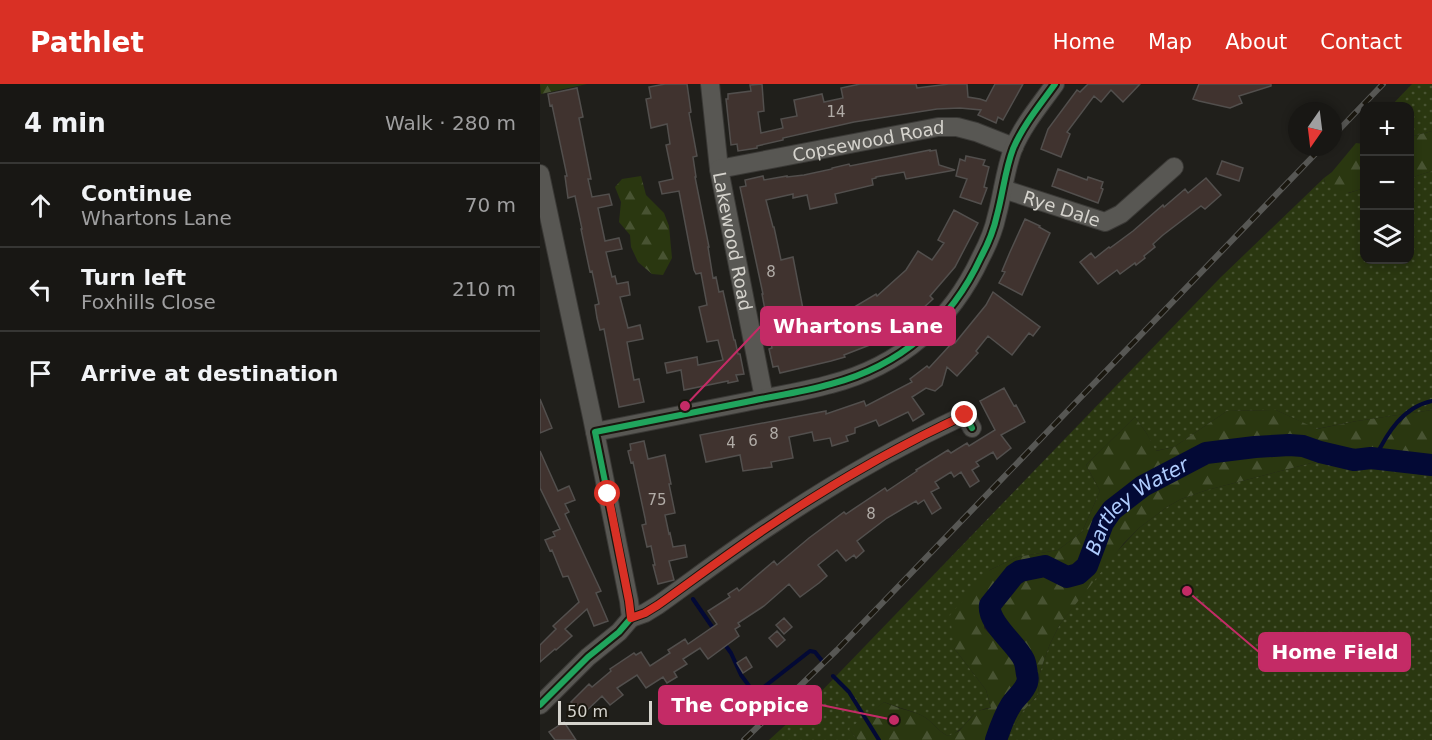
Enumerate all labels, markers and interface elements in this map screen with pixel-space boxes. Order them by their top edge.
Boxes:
text: Pathlet [30,26,144,59]
text: Home [1053,30,1115,54]
text: Map [1148,30,1192,54]
text: About [1225,30,1287,54]
text: Contact [1320,30,1402,54]
north arrow [1288,102,1342,156]
map controls [1360,102,1414,264]
button: + [1360,102,1414,156]
house number: 14 [826,103,846,121]
text: 4 min [24,108,106,138]
text: Walk · 280 m [385,111,516,135]
street label: Copsewood Road [790,117,944,165]
button: − [1360,156,1414,210]
street label: Lakewood Road [709,170,757,312]
text: Continue [81,181,192,206]
street label: Rye Dale [1021,186,1103,230]
icon: ahead [24,189,57,222]
text: 70 m [465,193,516,217]
text: Whartons Lane [81,206,232,230]
button: layers [1360,210,1414,264]
house number: 8 [766,263,776,281]
text: Turn left [81,265,186,290]
icon: left [24,273,57,306]
text: 210 m [452,277,516,301]
text: Foxhills Close [81,290,216,314]
callout: Whartons Lane [761,307,955,345]
text: Whartons Lane [773,314,943,338]
icon: arrive [24,357,57,390]
text: Arrive at destination [81,361,338,386]
route end [951,401,977,427]
house number: 8 [769,425,779,443]
house number: 6 [748,432,758,450]
house number: 4 [726,434,736,452]
water label: Bartley Water [1080,451,1194,558]
route start [594,480,620,506]
house number: 75 [647,491,667,509]
house number: 8 [866,505,876,523]
callout: Home Field [1259,633,1410,671]
text: Home Field [1271,640,1399,664]
callout: The Coppice [659,686,821,724]
text: The Coppice [671,693,809,717]
scale bar [558,698,652,726]
text: 50 m [567,702,608,721]

